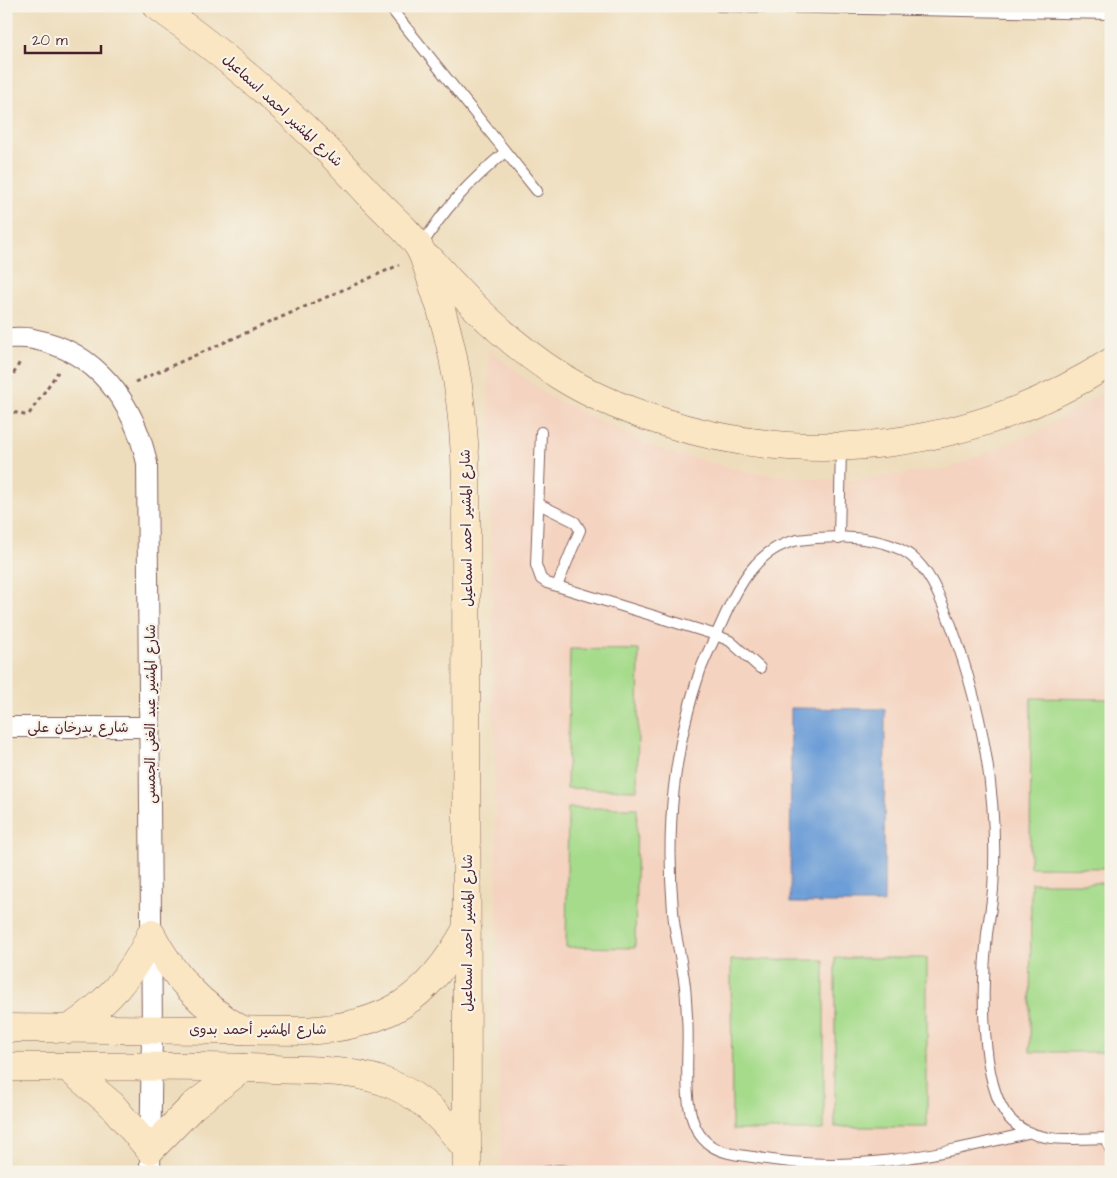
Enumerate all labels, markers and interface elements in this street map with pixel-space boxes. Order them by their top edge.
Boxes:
scale bar [25,22,101,54]
text: 20 m [32,30,68,51]
street label: شارع المشير احمد اسماعيل [218,50,347,172]
street label: شارع المشير احمد اسماعيل [456,449,478,607]
street label: شارع المشير عبد الغنى الجمسى [141,624,161,804]
street label: شارع بدرخان على [27,718,129,738]
street label: شارع المشير احمد اسماعيل [458,854,478,1012]
street label: شارع المشير أحمد بدوى [189,1020,327,1040]

